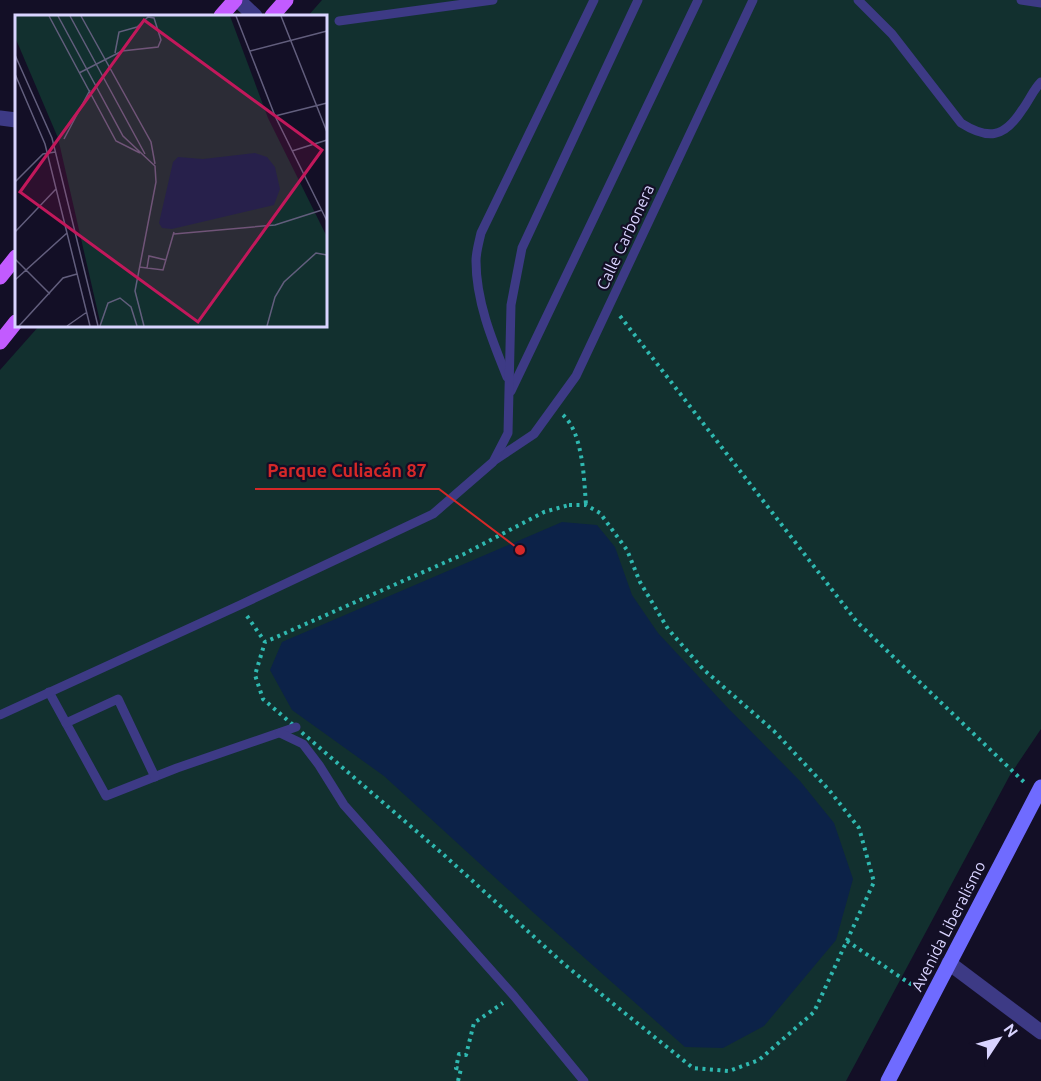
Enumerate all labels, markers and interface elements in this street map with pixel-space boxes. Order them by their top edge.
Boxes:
inset map [15,15,327,327]
street label: Calle Carbonera [593,182,657,292]
callout: Parque Culiacán 87 [255,453,439,489]
text: Parque Culiacán 87 [267,460,427,480]
street label: Avenida Liberalismo [907,858,989,994]
north arrow [969,1009,1029,1069]
text: N [1000,1020,1022,1040]

